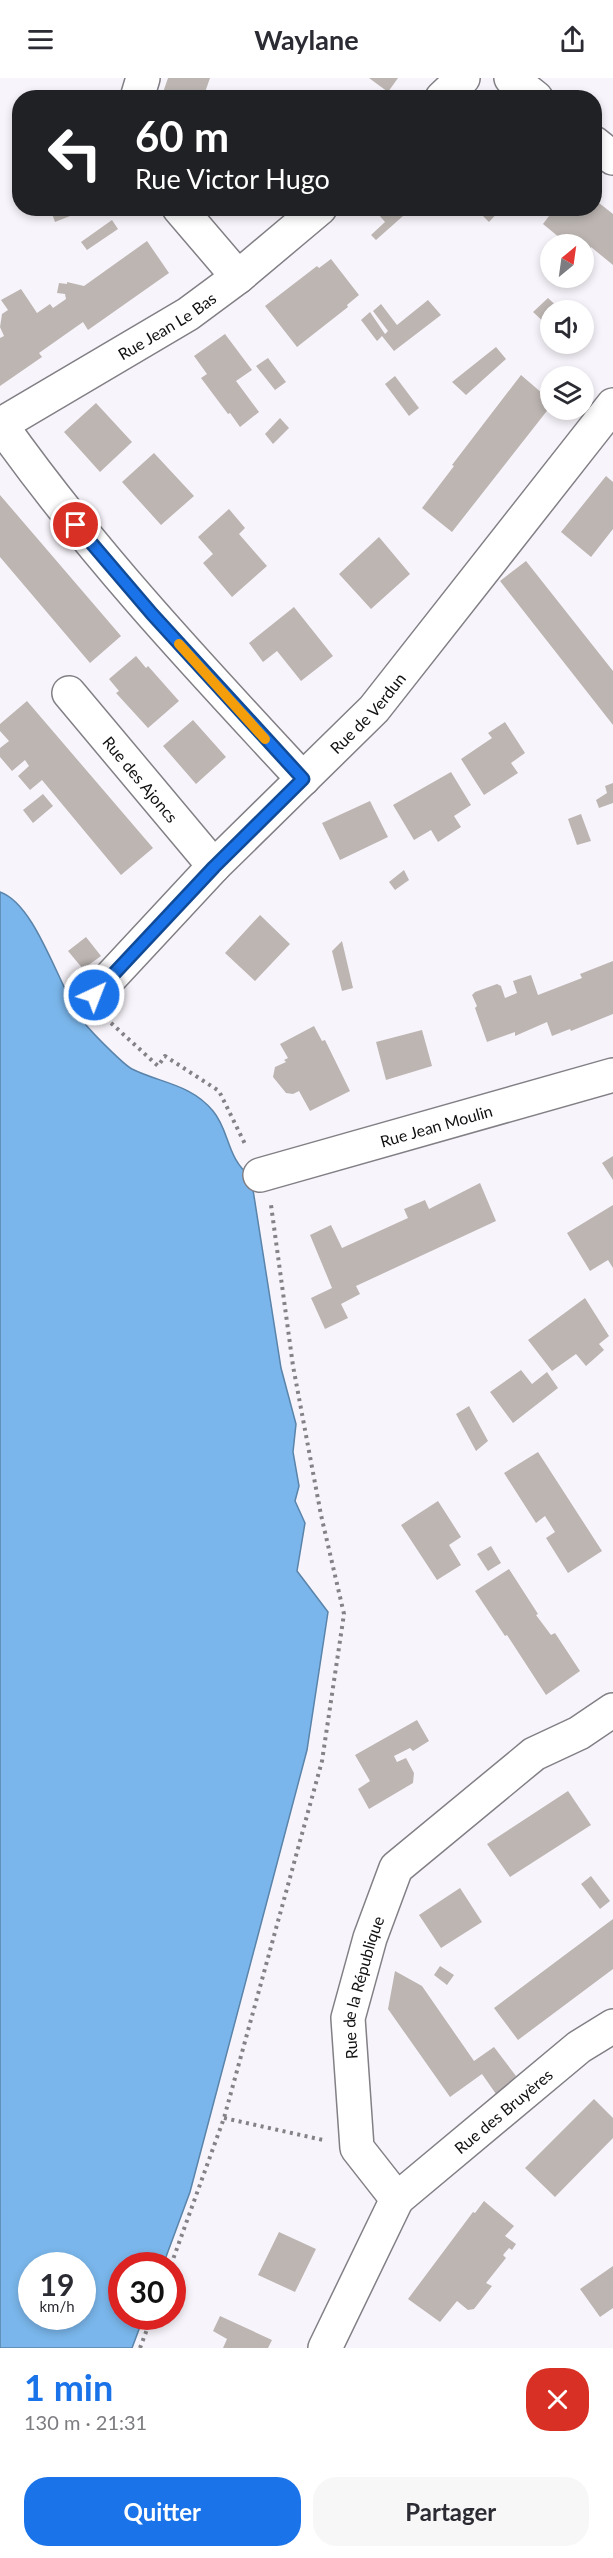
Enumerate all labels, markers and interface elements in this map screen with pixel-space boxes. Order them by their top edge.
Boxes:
icon: menu [24,23,57,56]
text: Waylane [254,23,359,56]
icon: share [556,23,589,56]
text: 60 m [135,111,229,161]
icon: left [36,114,114,192]
text: Rue Victor Hugo [135,162,330,195]
north arrow [540,234,594,288]
map controls [540,234,594,420]
street label: Rue Jean Le Bas [114,287,219,363]
button: sound [540,300,594,354]
button: layers [540,366,594,420]
pin [50,499,101,550]
icon: arrive [59,508,92,541]
street label: Rue de Verdun [325,669,409,757]
street label: Rue des Ajoncs [100,732,182,826]
position arrow [62,963,126,1027]
street label: Rue Jean Moulin [378,1100,494,1150]
street label: Rue de la République [339,1913,387,2060]
street label: Rue des Bruyères [450,2064,556,2157]
speed limit sign: 30 [108,2252,186,2330]
text: 19 [40,2266,74,2302]
text: km/h [39,2297,75,2315]
text: 1 min [24,2365,113,2409]
button: close [526,2368,589,2431]
text: 130 m · 21:31 [24,2410,147,2434]
button: Quitter [24,2477,301,2546]
button: Partager [313,2477,589,2546]

